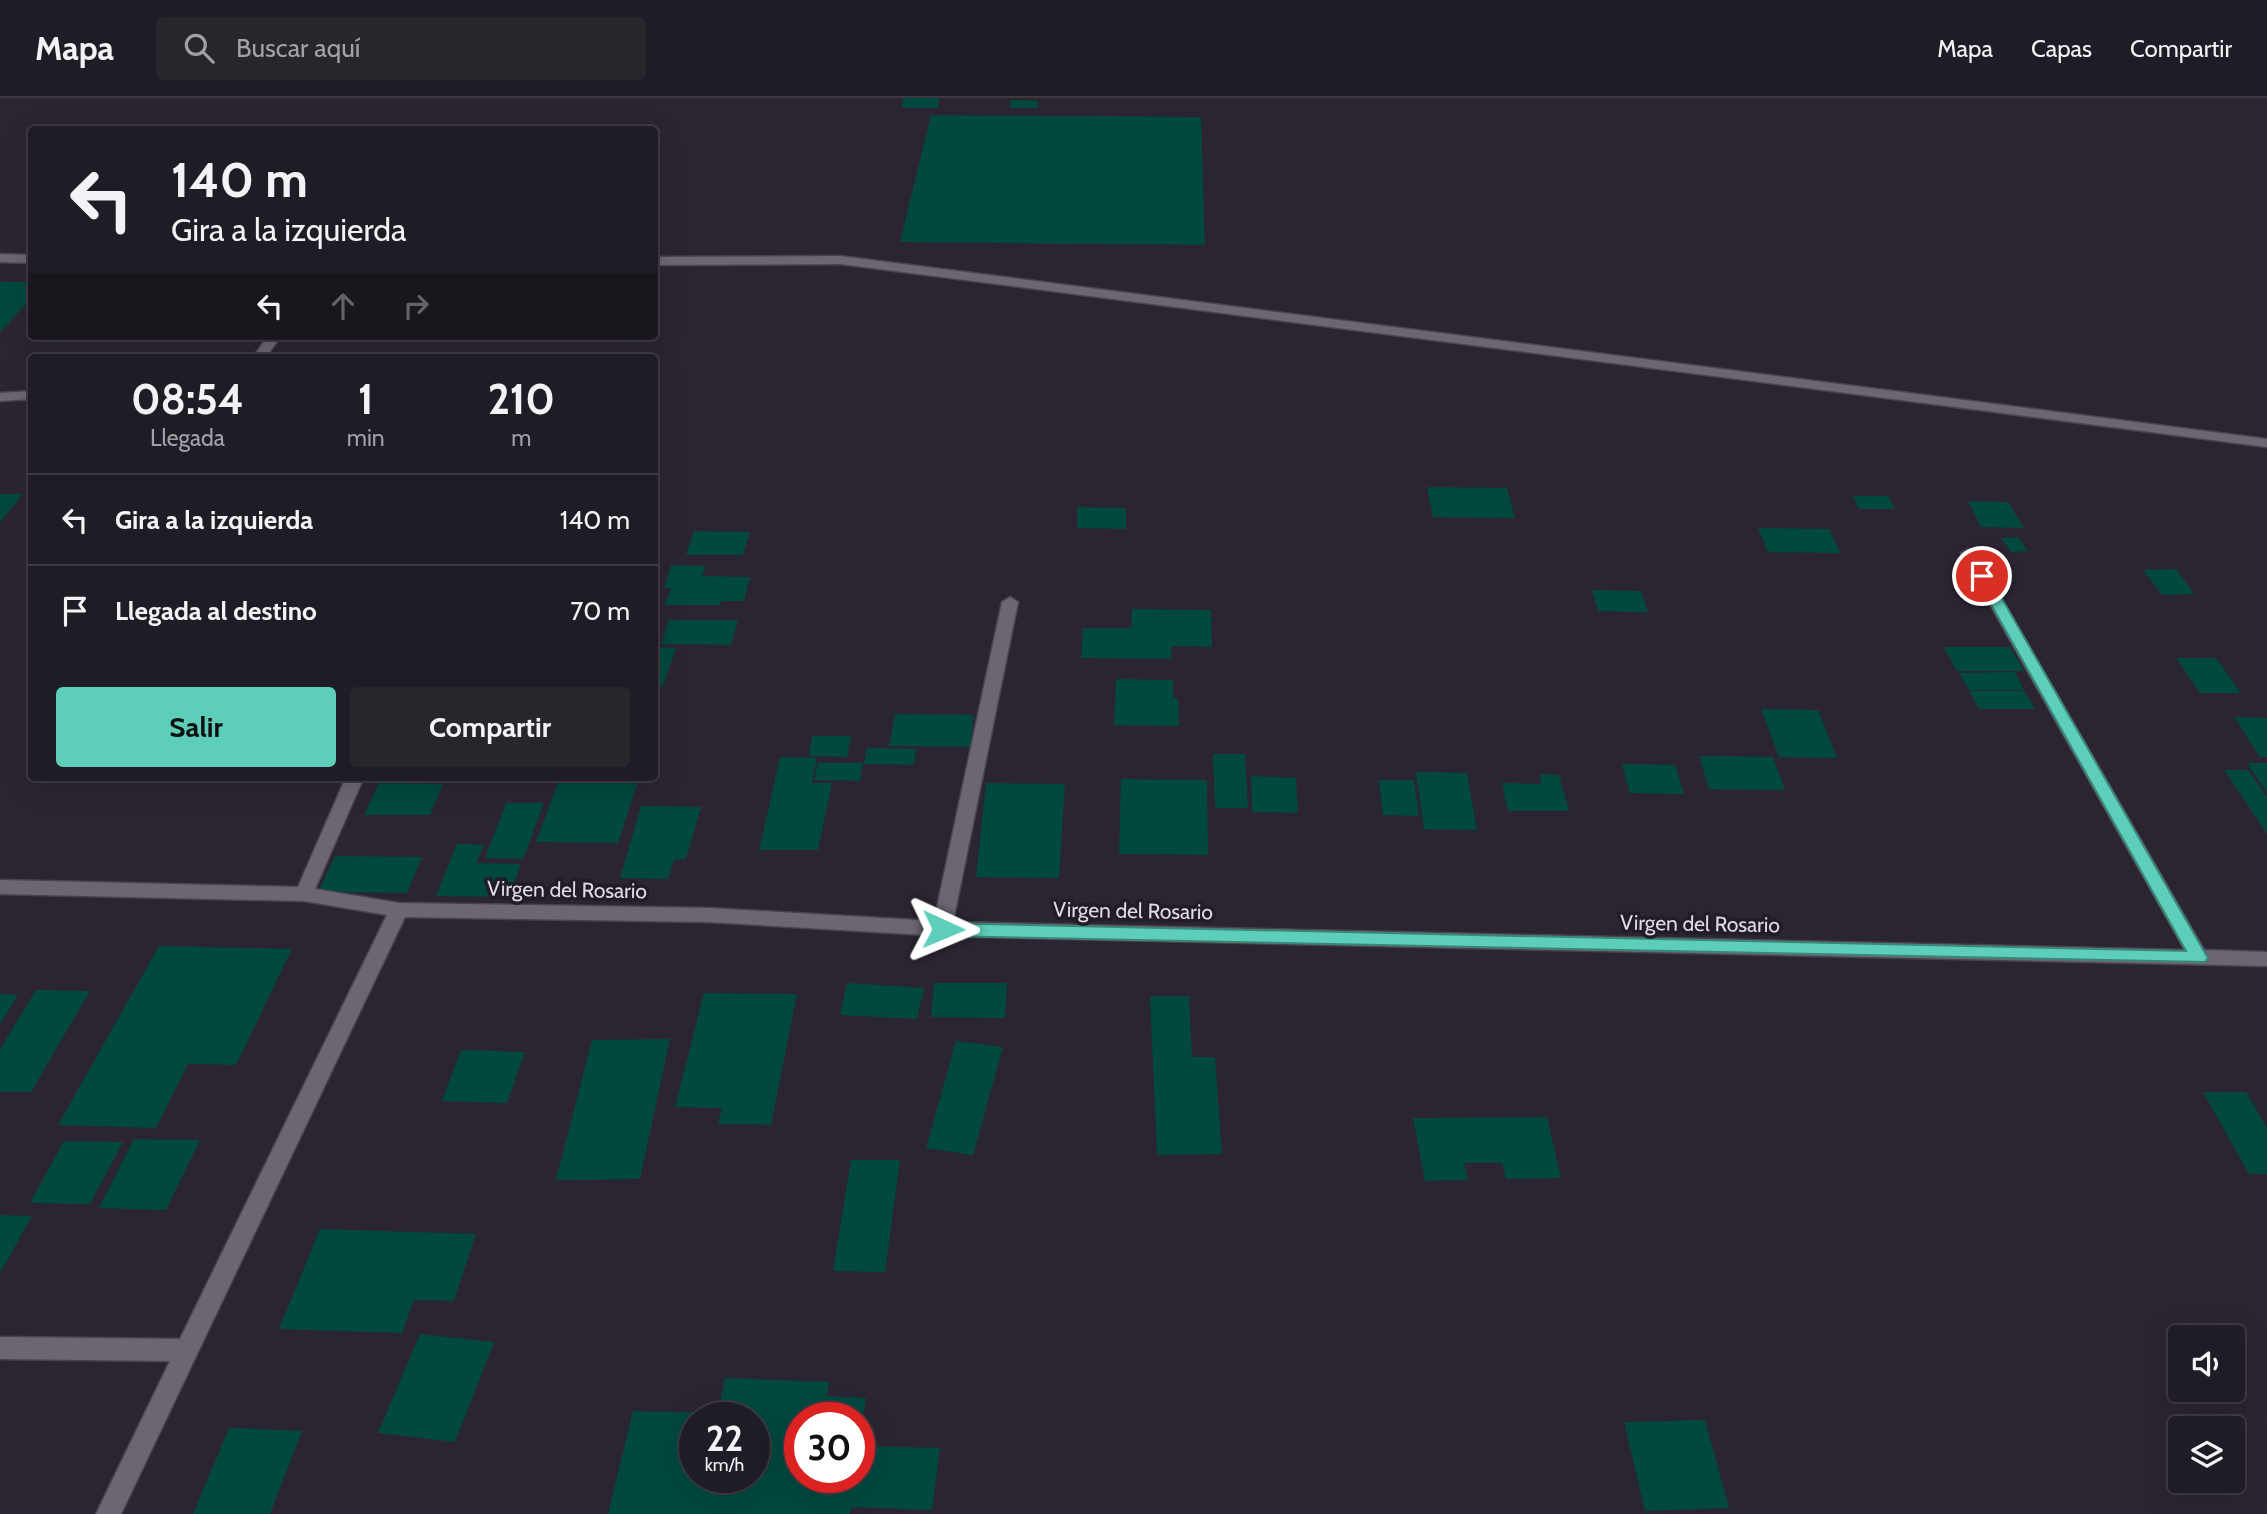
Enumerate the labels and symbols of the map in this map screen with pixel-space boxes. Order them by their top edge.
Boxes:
pin [1952,546,2012,606]
street label: Virgen del Rosario [487,876,647,903]
position arrow [906,892,980,966]
street label: Virgen del Rosario [1053,897,1213,924]
street label: Virgen del Rosario [1620,910,1780,937]
speed limit sign: 30 [784,1402,875,1493]

